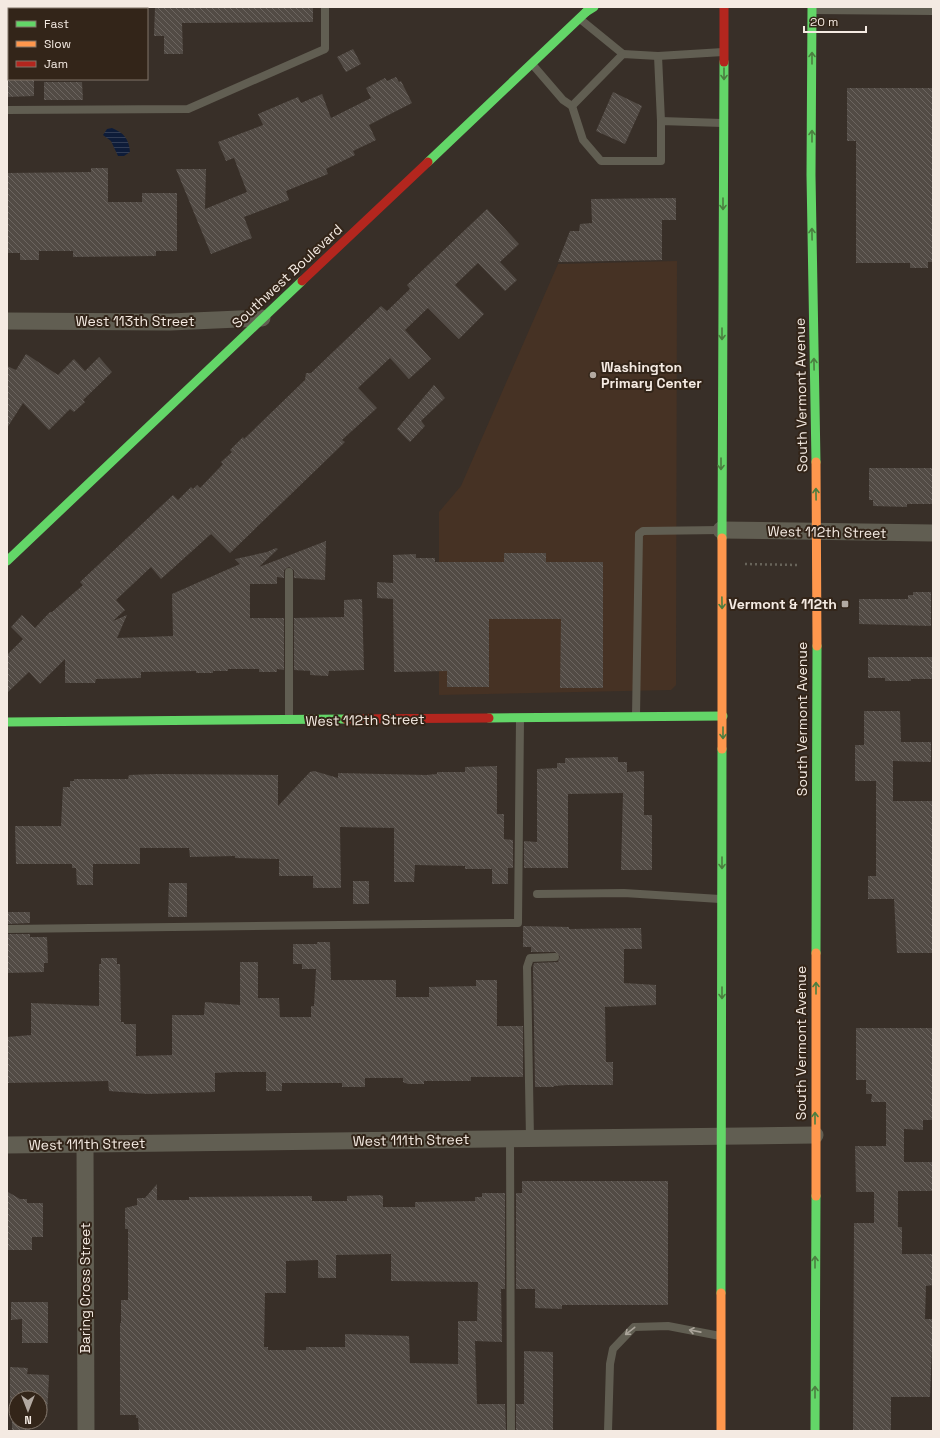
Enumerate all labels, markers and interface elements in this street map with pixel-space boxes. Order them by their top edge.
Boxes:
legend [8,8,148,80]
scale bar [804,8,866,34]
text: 20 m [810,14,838,30]
text: Fast [44,16,69,32]
text: Slow [44,36,71,52]
one-way arrow [808,52,816,65]
text: Jam [44,56,68,72]
one-way arrow [720,67,728,80]
one-way arrow [808,130,816,143]
one-way arrow [719,197,727,210]
street label: Southwest Boulevard [228,220,346,332]
one-way arrow [808,228,816,241]
street label: West 113th Street [75,312,195,330]
street label: South Vermont Avenue [791,318,811,472]
one-way arrow [718,327,726,340]
place label: Washington Primary Center [601,358,702,392]
one-way arrow [810,358,818,371]
marker: Washington Primary Center [588,370,598,380]
one-way arrow [717,457,725,470]
one-way arrow [812,488,820,501]
street label: West 112th Street [767,522,887,542]
place label: Vermont & 112th [728,595,837,613]
one-way arrow [718,596,726,609]
marker: Vermont & 112th [840,599,850,609]
street label: South Vermont Avenue [793,642,811,796]
street label: West 112th Street [305,710,425,730]
one-way arrow [719,726,727,739]
one-way arrow [718,856,726,869]
street label: South Vermont Avenue [792,966,810,1120]
one-way arrow [812,982,819,995]
one-way arrow [718,986,726,999]
one-way arrow [811,1112,819,1125]
street label: West 111th Street [353,1130,469,1150]
street label: West 111th Street [29,1134,145,1154]
street label: Baring Cross Street [76,1223,94,1353]
one-way arrow [811,1256,819,1269]
one-way arrow [625,1327,636,1336]
one-way arrow [689,1327,702,1335]
one-way arrow [811,1386,819,1399]
north arrow [8,1390,48,1430]
text: N [24,1413,32,1427]

